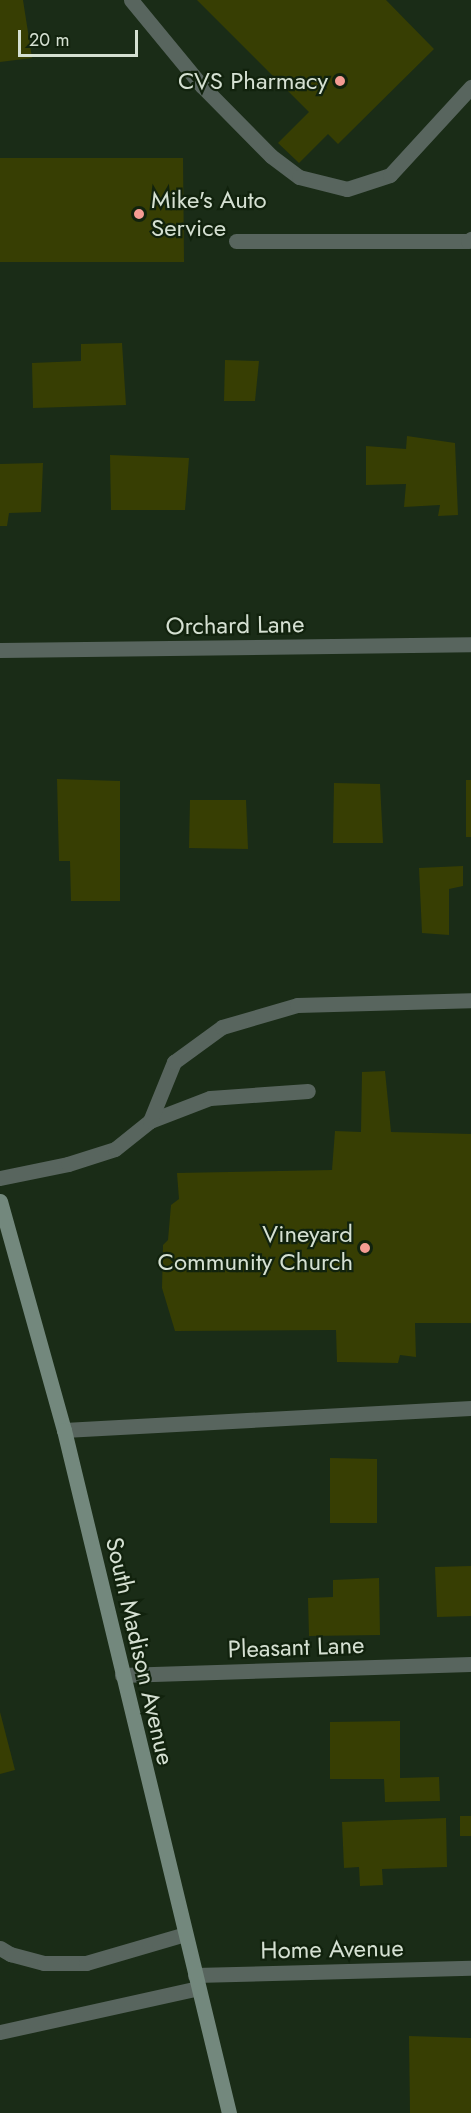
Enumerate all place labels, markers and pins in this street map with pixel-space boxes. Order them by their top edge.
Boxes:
place label: CVS Pharmacy [178,67,328,95]
marker: CVS Pharmacy [333,74,347,88]
place label: Mike's Auto Service [151,186,267,242]
marker: Mike's Auto Service [132,207,146,221]
place label: Vineyard Community Church [157,1220,353,1276]
marker: Vineyard Community Church [358,1241,372,1255]

